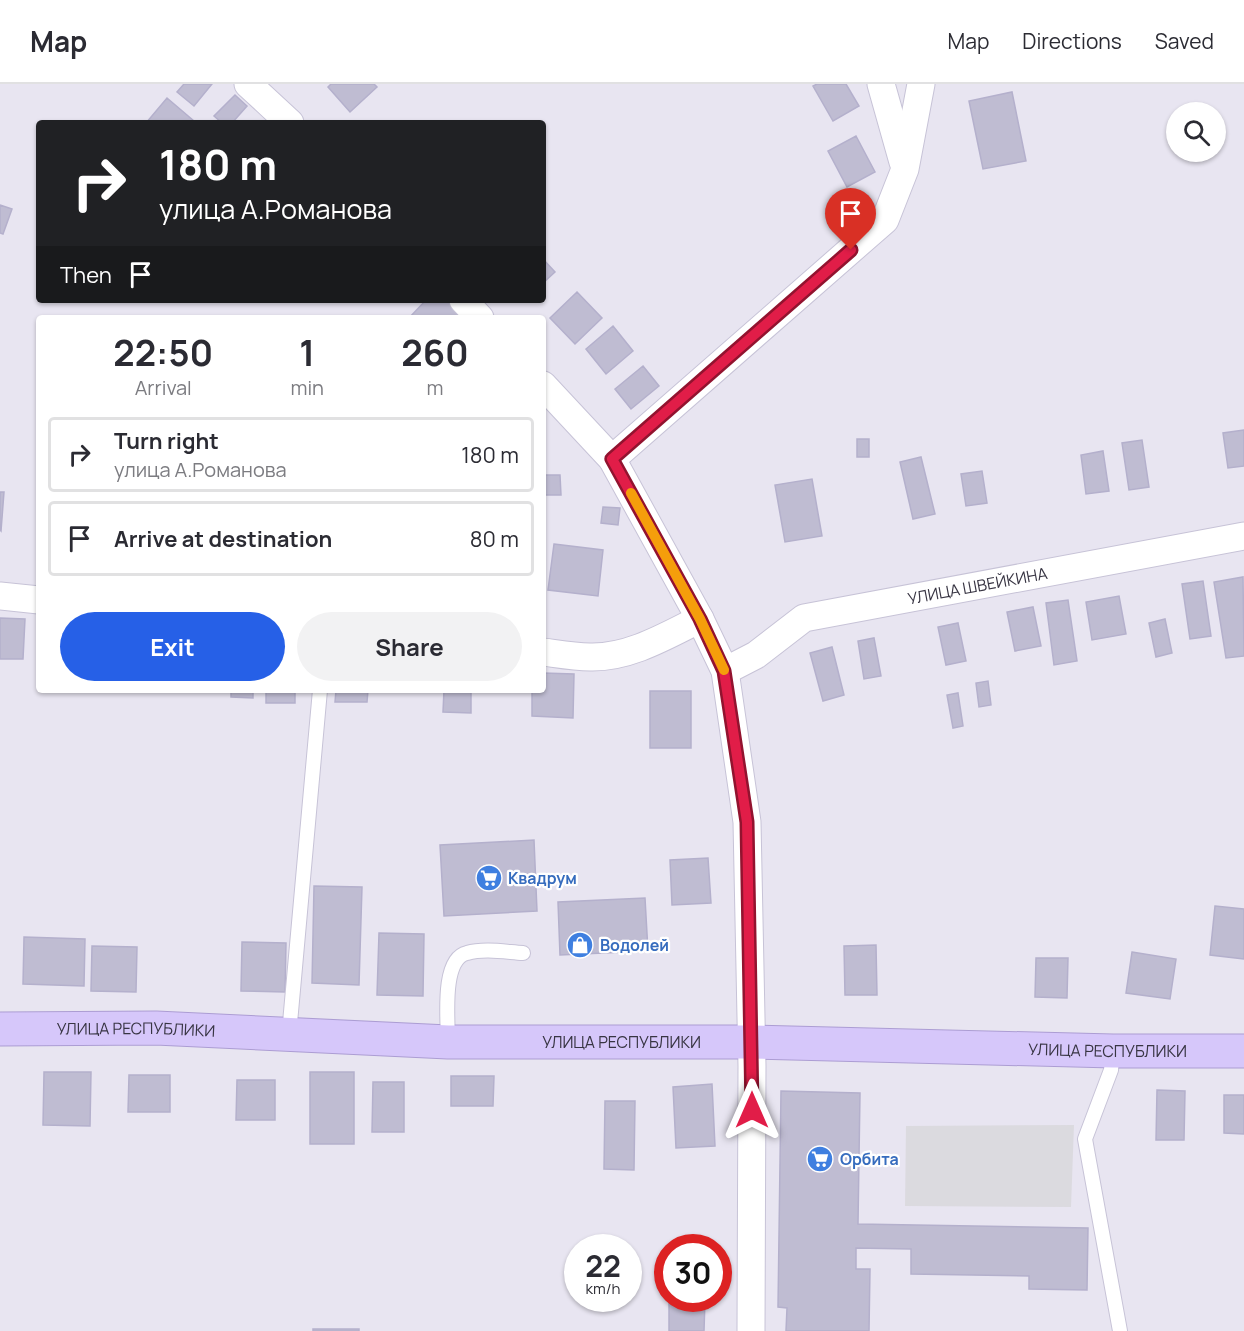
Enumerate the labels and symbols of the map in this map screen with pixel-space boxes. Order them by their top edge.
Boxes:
pin [825,188,876,250]
street label: УЛИЦА ШВЕЙКИНА [906,562,1049,609]
supermarket icon: Квадрум [474,863,504,893]
place label: Квадрум [508,867,577,889]
shop icon: Водолей [565,930,595,960]
place label: Водолей [600,934,669,956]
street label: УЛИЦА РЕСПУБЛИКИ [57,1017,216,1042]
street label: УЛИЦА РЕСПУБЛИКИ [542,1031,701,1053]
street label: УЛИЦА РЕСПУБЛИКИ [1028,1038,1187,1062]
position arrow [720,1078,784,1142]
supermarket icon: Орбита [805,1144,835,1174]
place label: Орбита [840,1148,899,1170]
speed limit sign: 30 [654,1234,732,1312]

